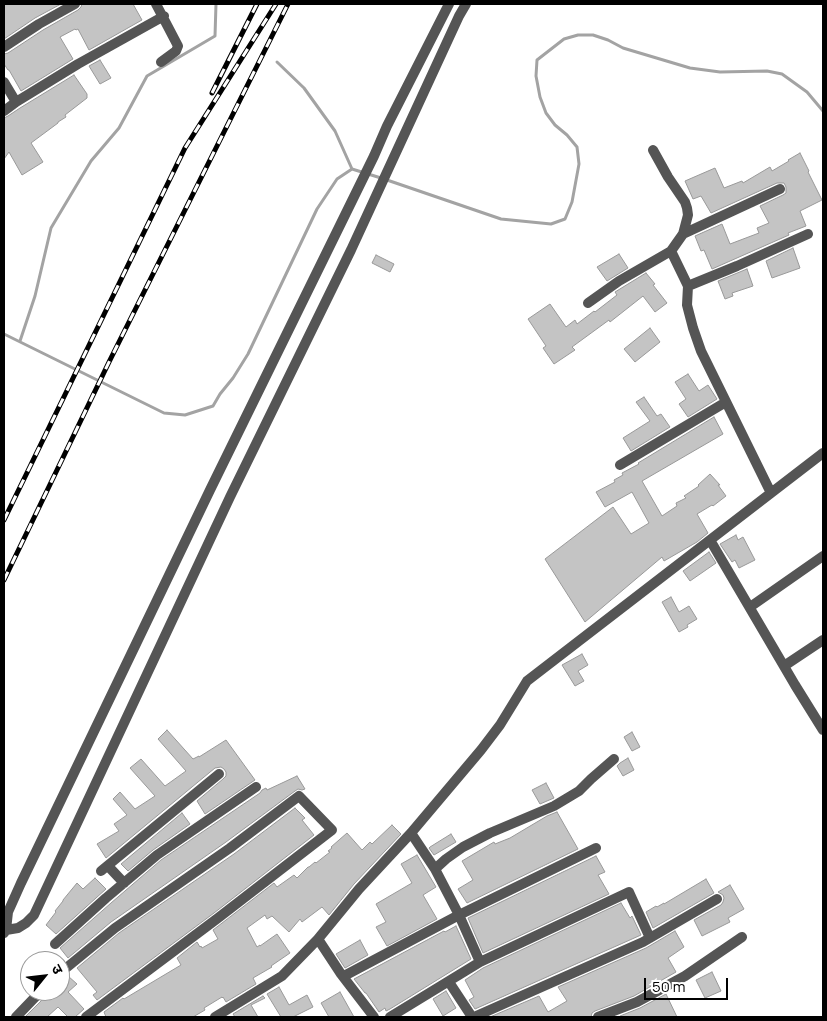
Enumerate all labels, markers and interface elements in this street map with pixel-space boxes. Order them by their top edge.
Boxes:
north arrow [20,951,70,1001]
text: उ [47,961,68,977]
scale bar [647,968,731,1000]
text: 50 m [652,976,686,997]

